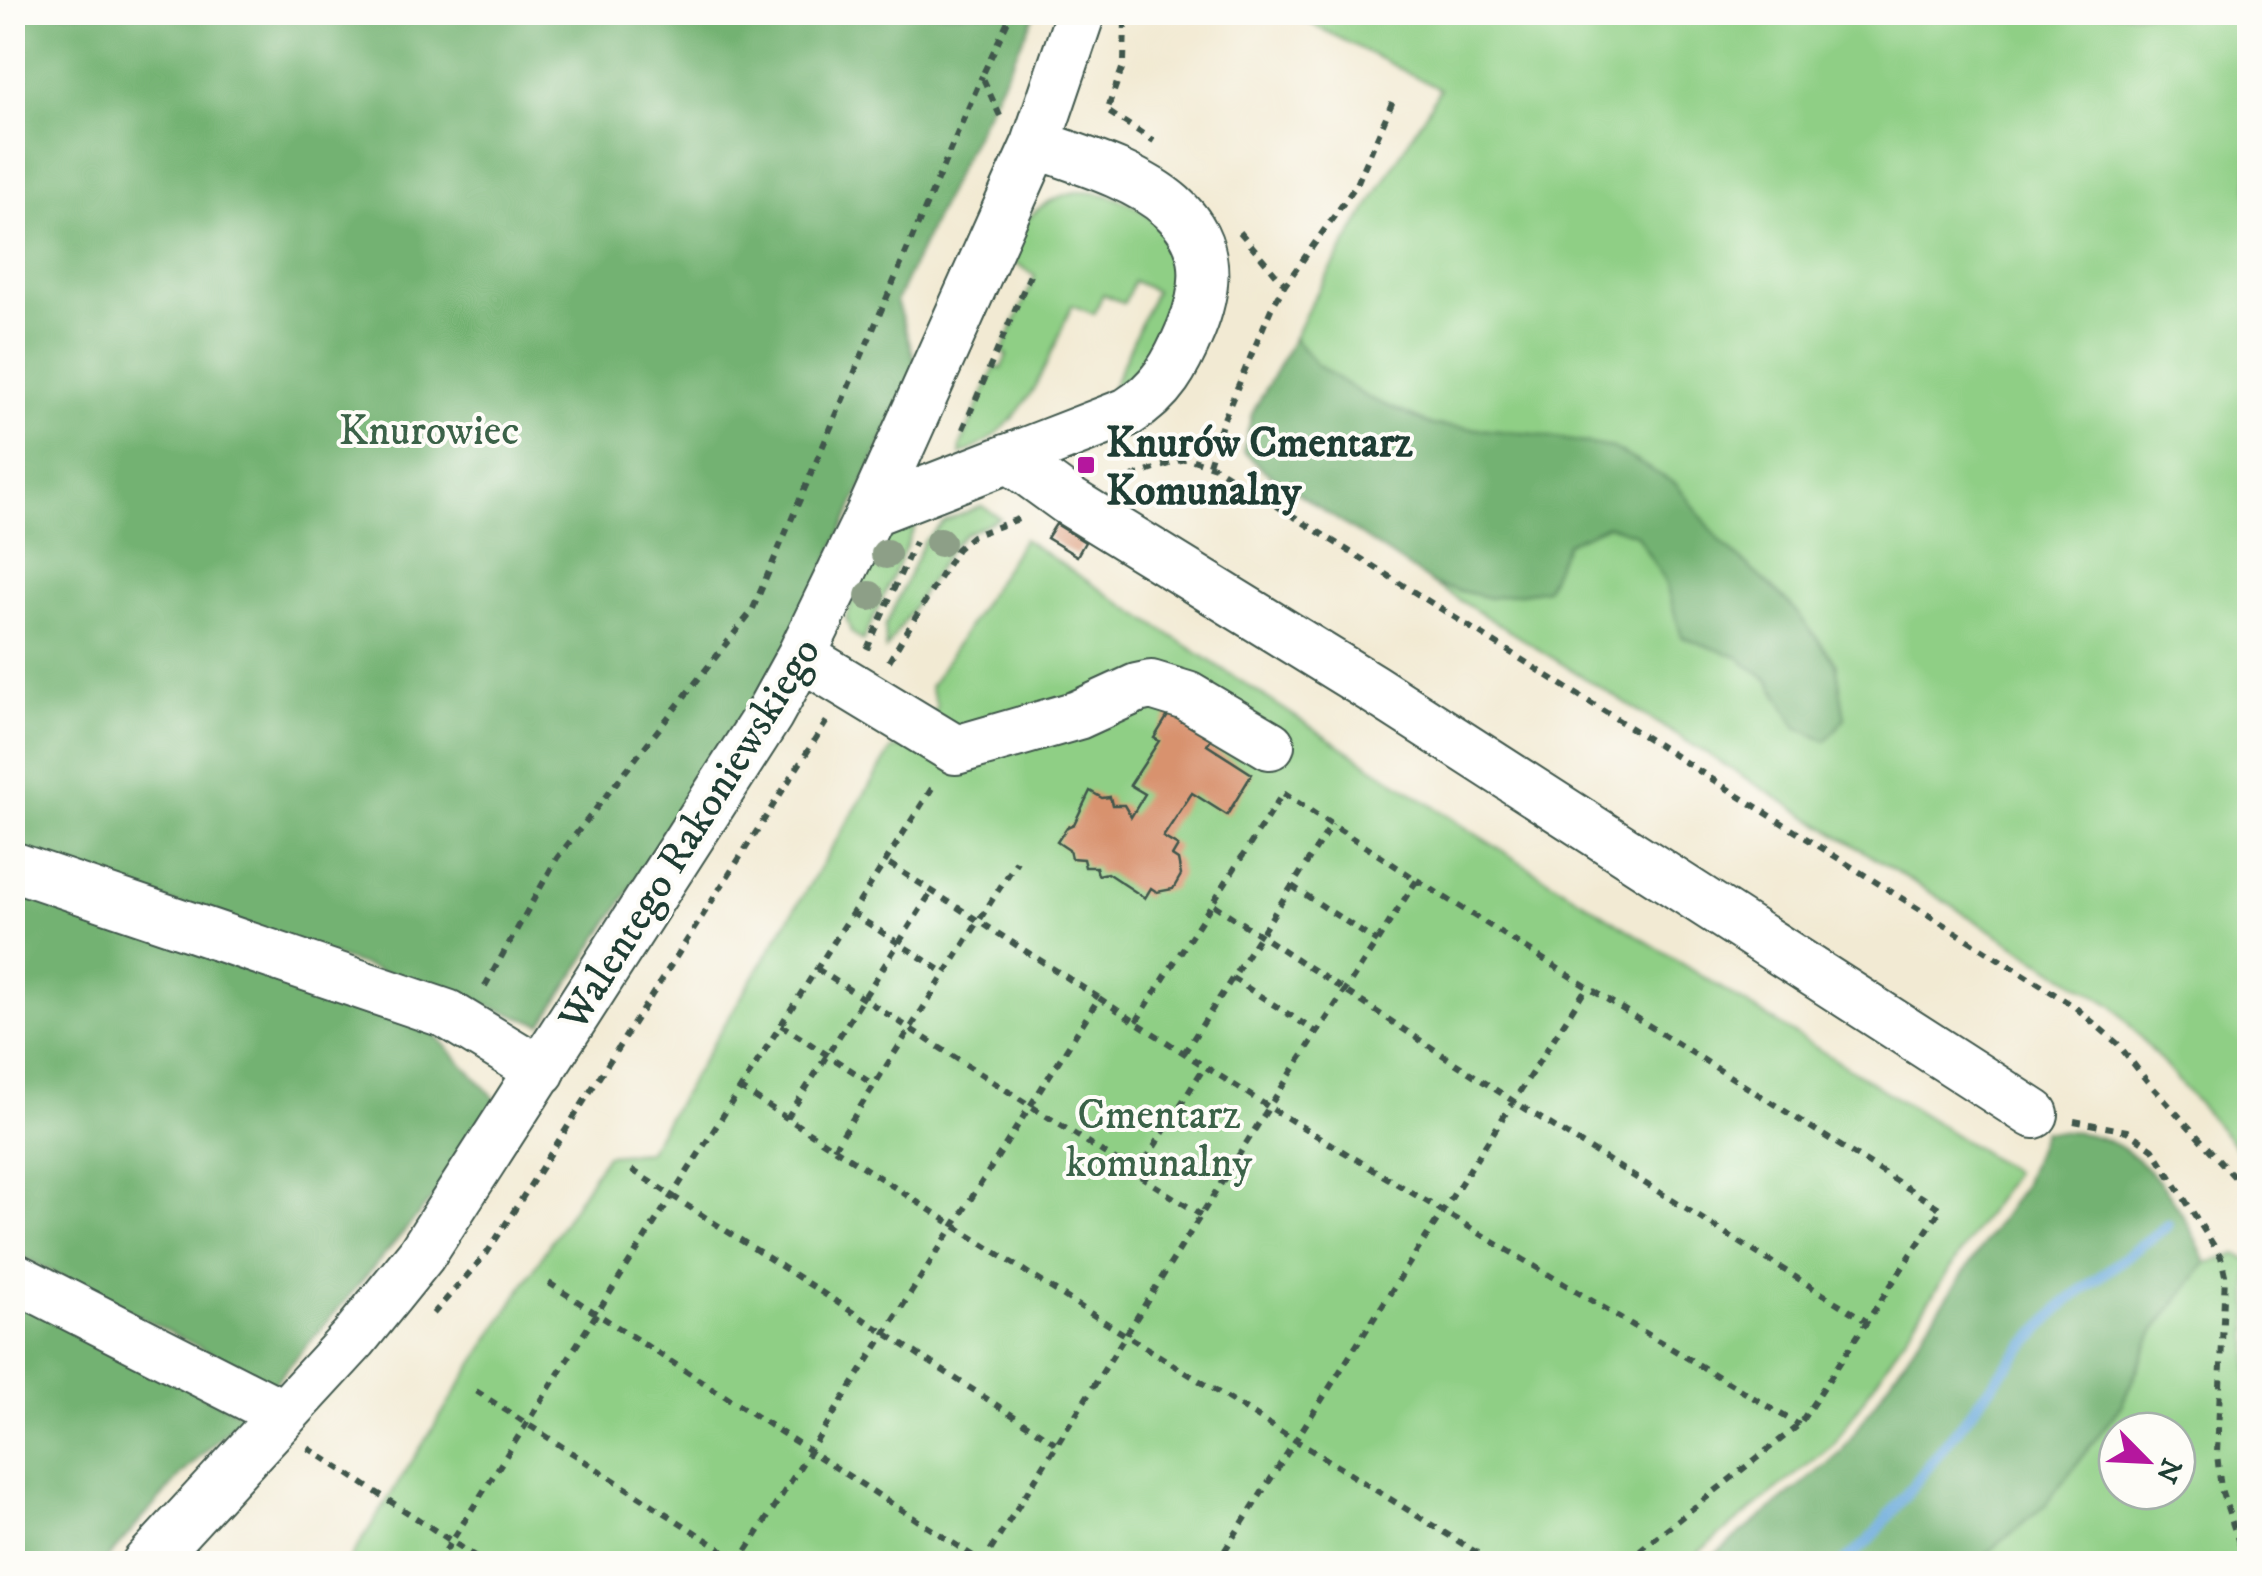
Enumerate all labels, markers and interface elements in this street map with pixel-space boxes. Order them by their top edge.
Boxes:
park label: Knurowiec [339,406,519,458]
place label: Knurów Cmentarz Komunalny [1106,418,1414,518]
marker: Knurów Cmentarz Komunalny [1075,454,1097,476]
street label: Walentego Rakoniewskiego [548,628,833,1042]
park label: Cmentarz komunalny [1066,1090,1253,1190]
north arrow [2097,1411,2197,1511]
text: N [2148,1453,2189,1488]

